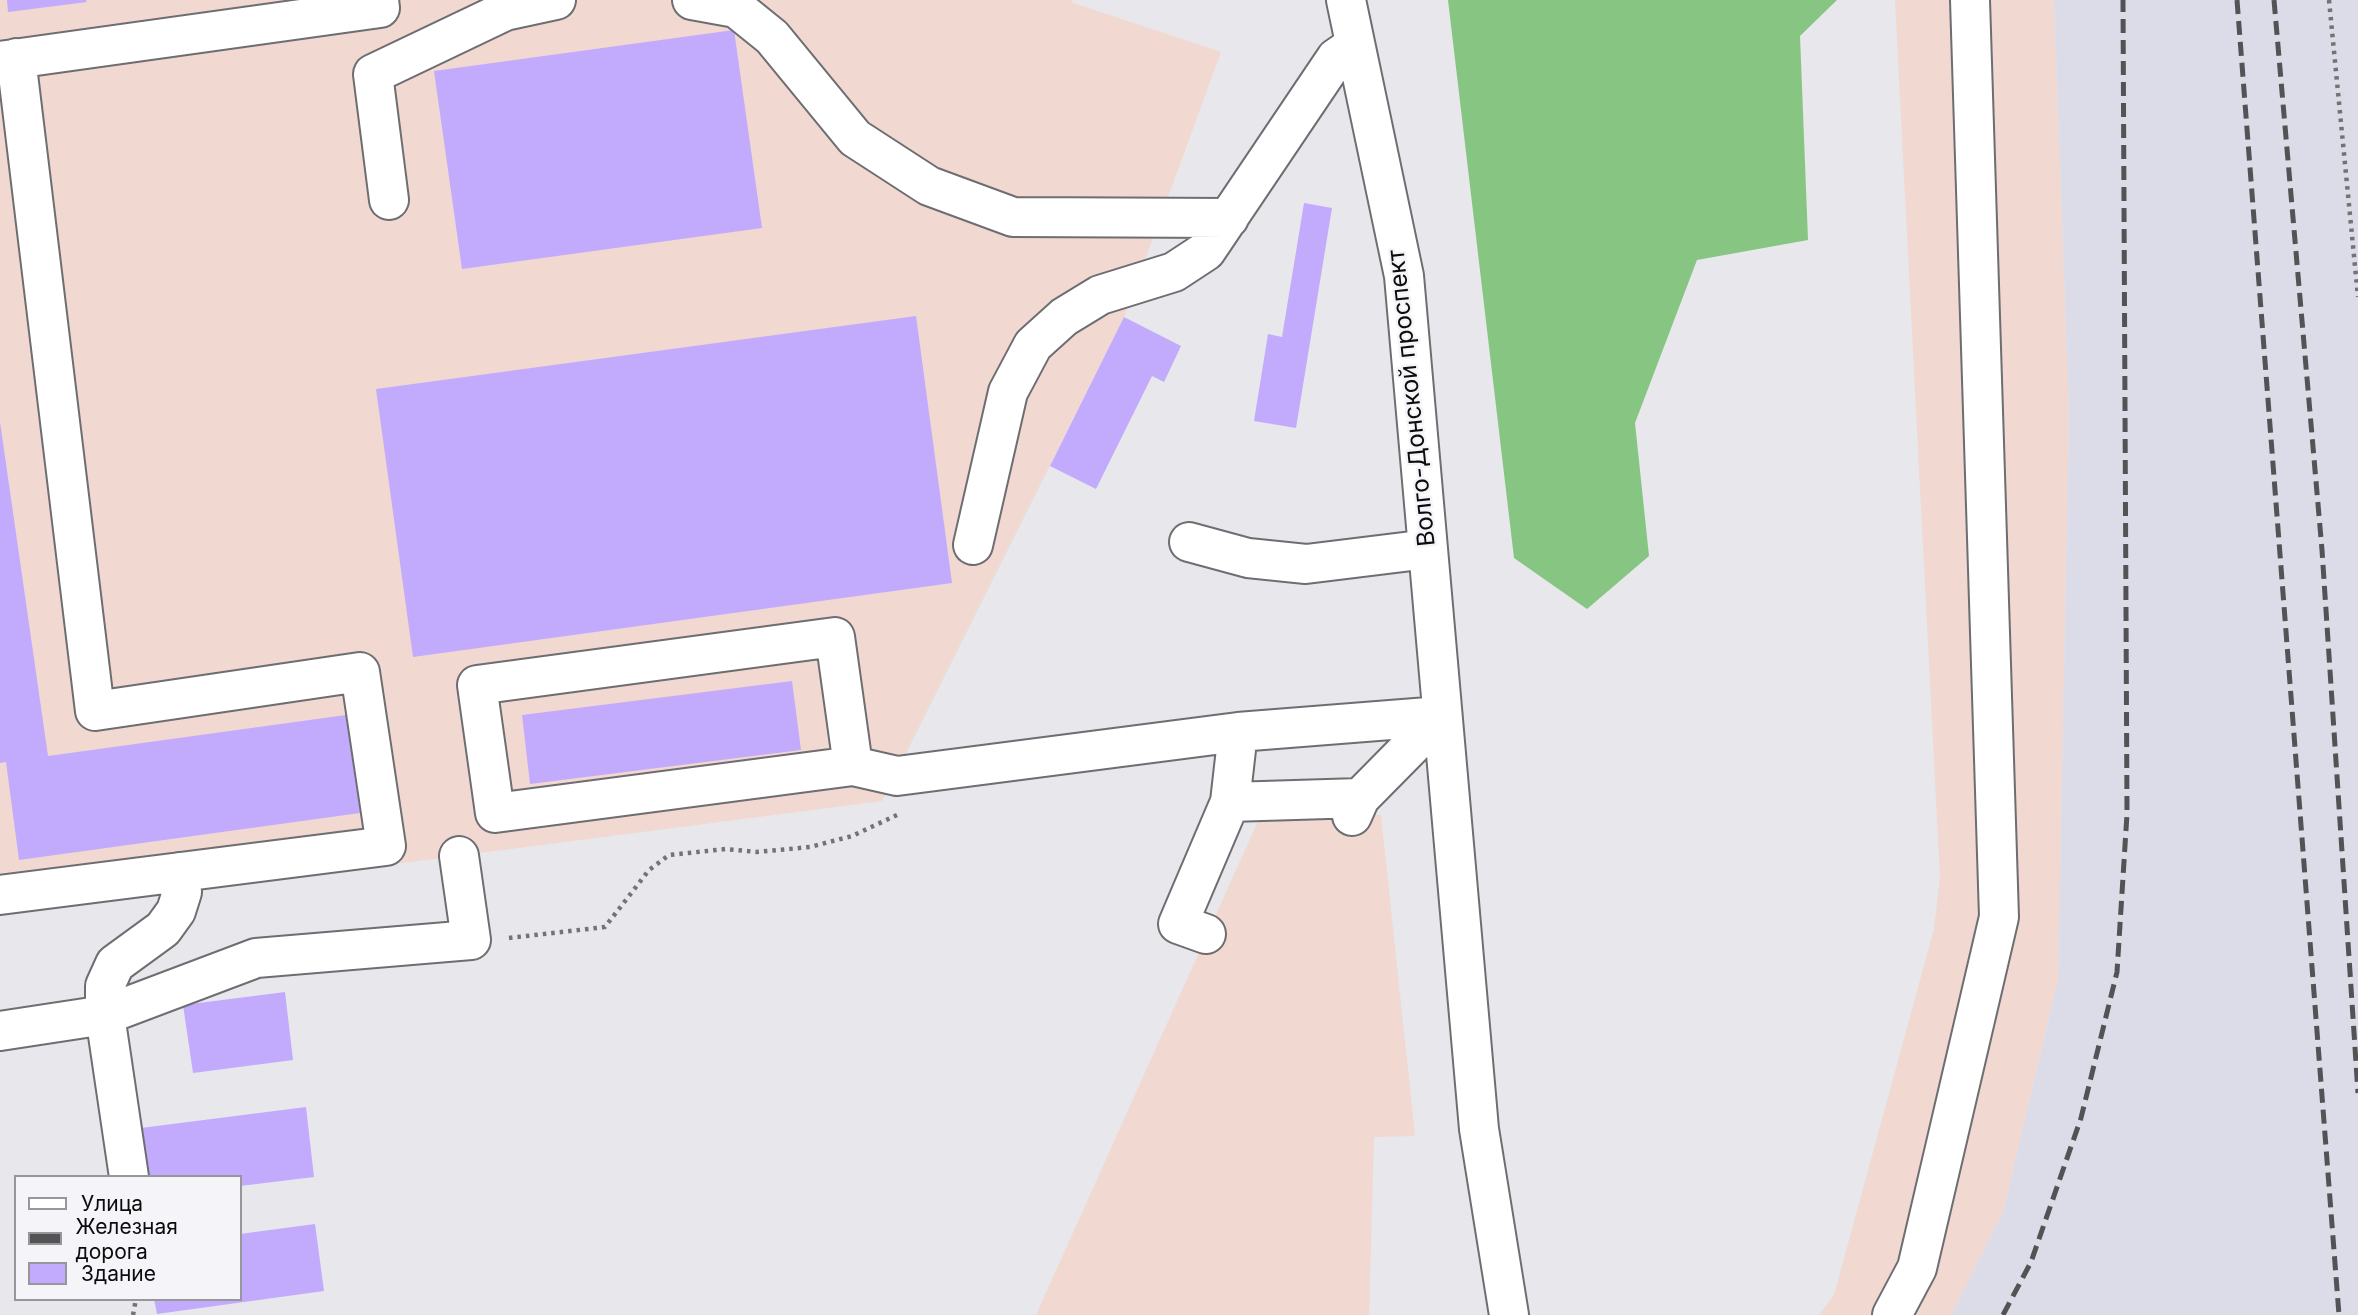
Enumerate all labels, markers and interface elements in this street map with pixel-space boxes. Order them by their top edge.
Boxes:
street label: Волго-Донской проспект [1382,248,1442,548]
legend [14,1175,242,1301]
text: Улица [81,1191,143,1216]
text: Железная дорога [76,1214,178,1264]
text: Здание [81,1261,156,1286]

